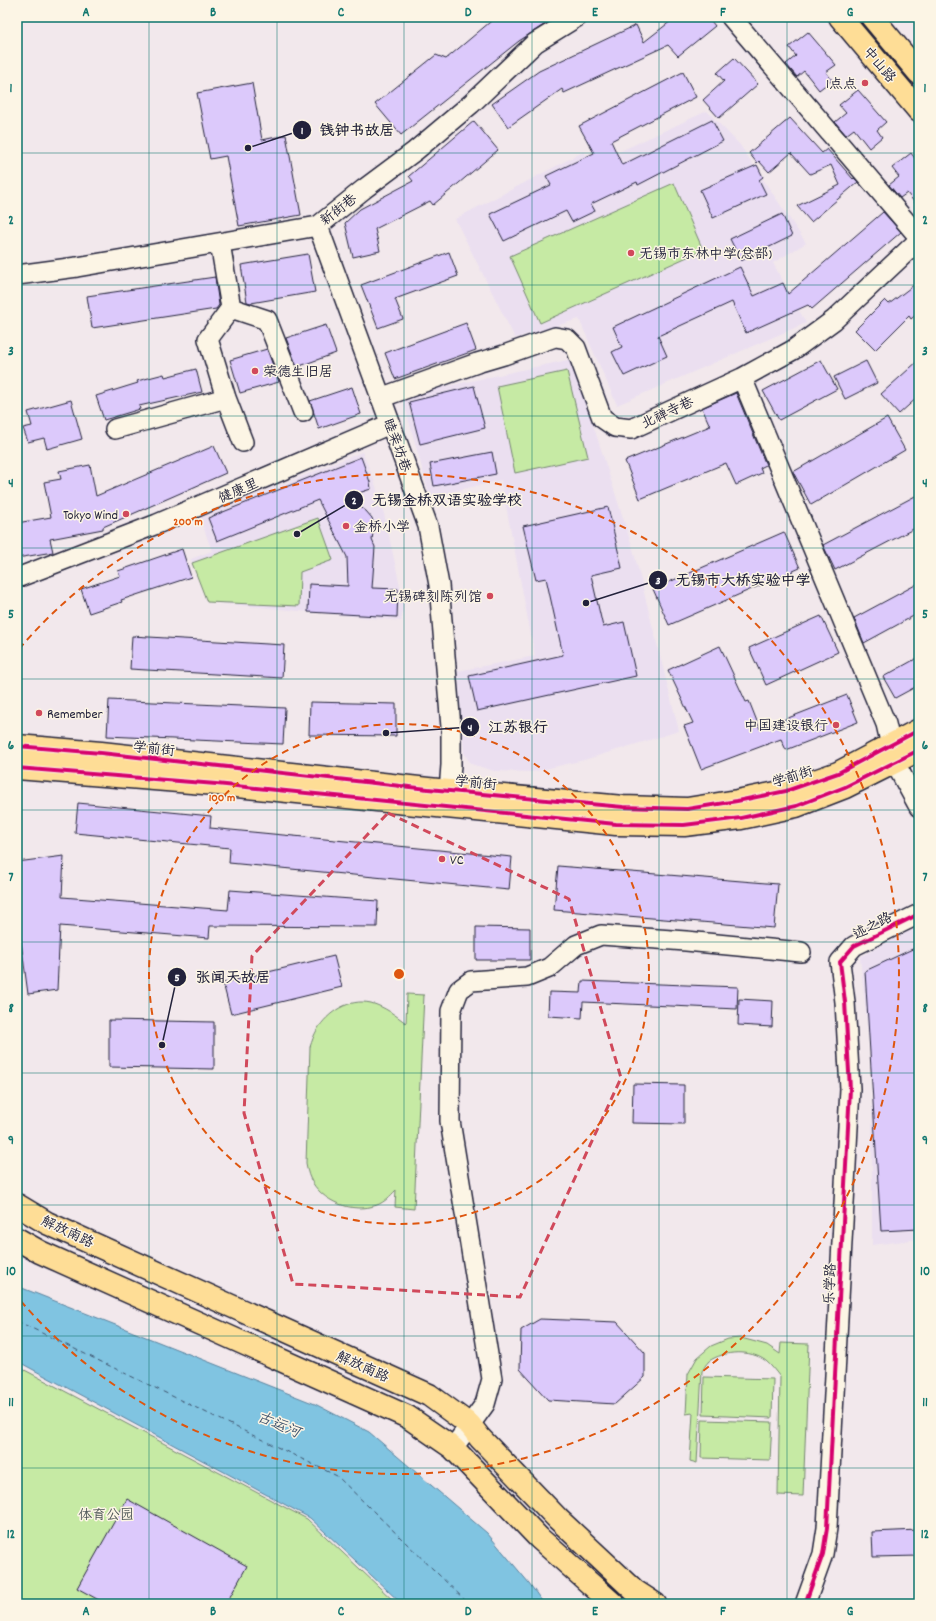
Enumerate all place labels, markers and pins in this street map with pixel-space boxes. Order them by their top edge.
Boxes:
place label: 1点点 [826,75,857,95]
marker: 1点点 [860,78,870,88]
callout: 钱钟书故居 [292,116,403,143]
place label: 无锡市东林中学(总部) [639,245,772,265]
marker: 无锡市东林中学(总部) [626,248,636,258]
place label: 荣德生旧居 [263,363,333,383]
marker: 荣德生旧居 [250,366,260,376]
callout: 无锡金桥双语实验学校 [344,487,530,514]
place label: Tokyo Wind [63,506,118,526]
marker: Tokyo Wind [121,509,131,519]
place label: 金桥小学 [354,518,410,538]
marker: 金桥小学 [341,521,351,531]
callout: 无锡市大桥实验中学 [648,567,819,594]
place label: 无锡碑刻陈列馆 [384,588,482,608]
marker: 无锡碑刻陈列馆 [485,591,495,601]
place label: Remember [47,705,104,725]
marker: Remember [34,708,44,718]
callout: 江苏银行 [460,713,556,740]
place label: 中国建设银行 [744,717,828,737]
marker: 中国建设银行 [831,720,841,730]
place label: VC [450,851,464,871]
marker: VC [437,854,447,864]
callout: 张闻天故居 [167,964,278,991]
centre of rings [392,967,406,981]

